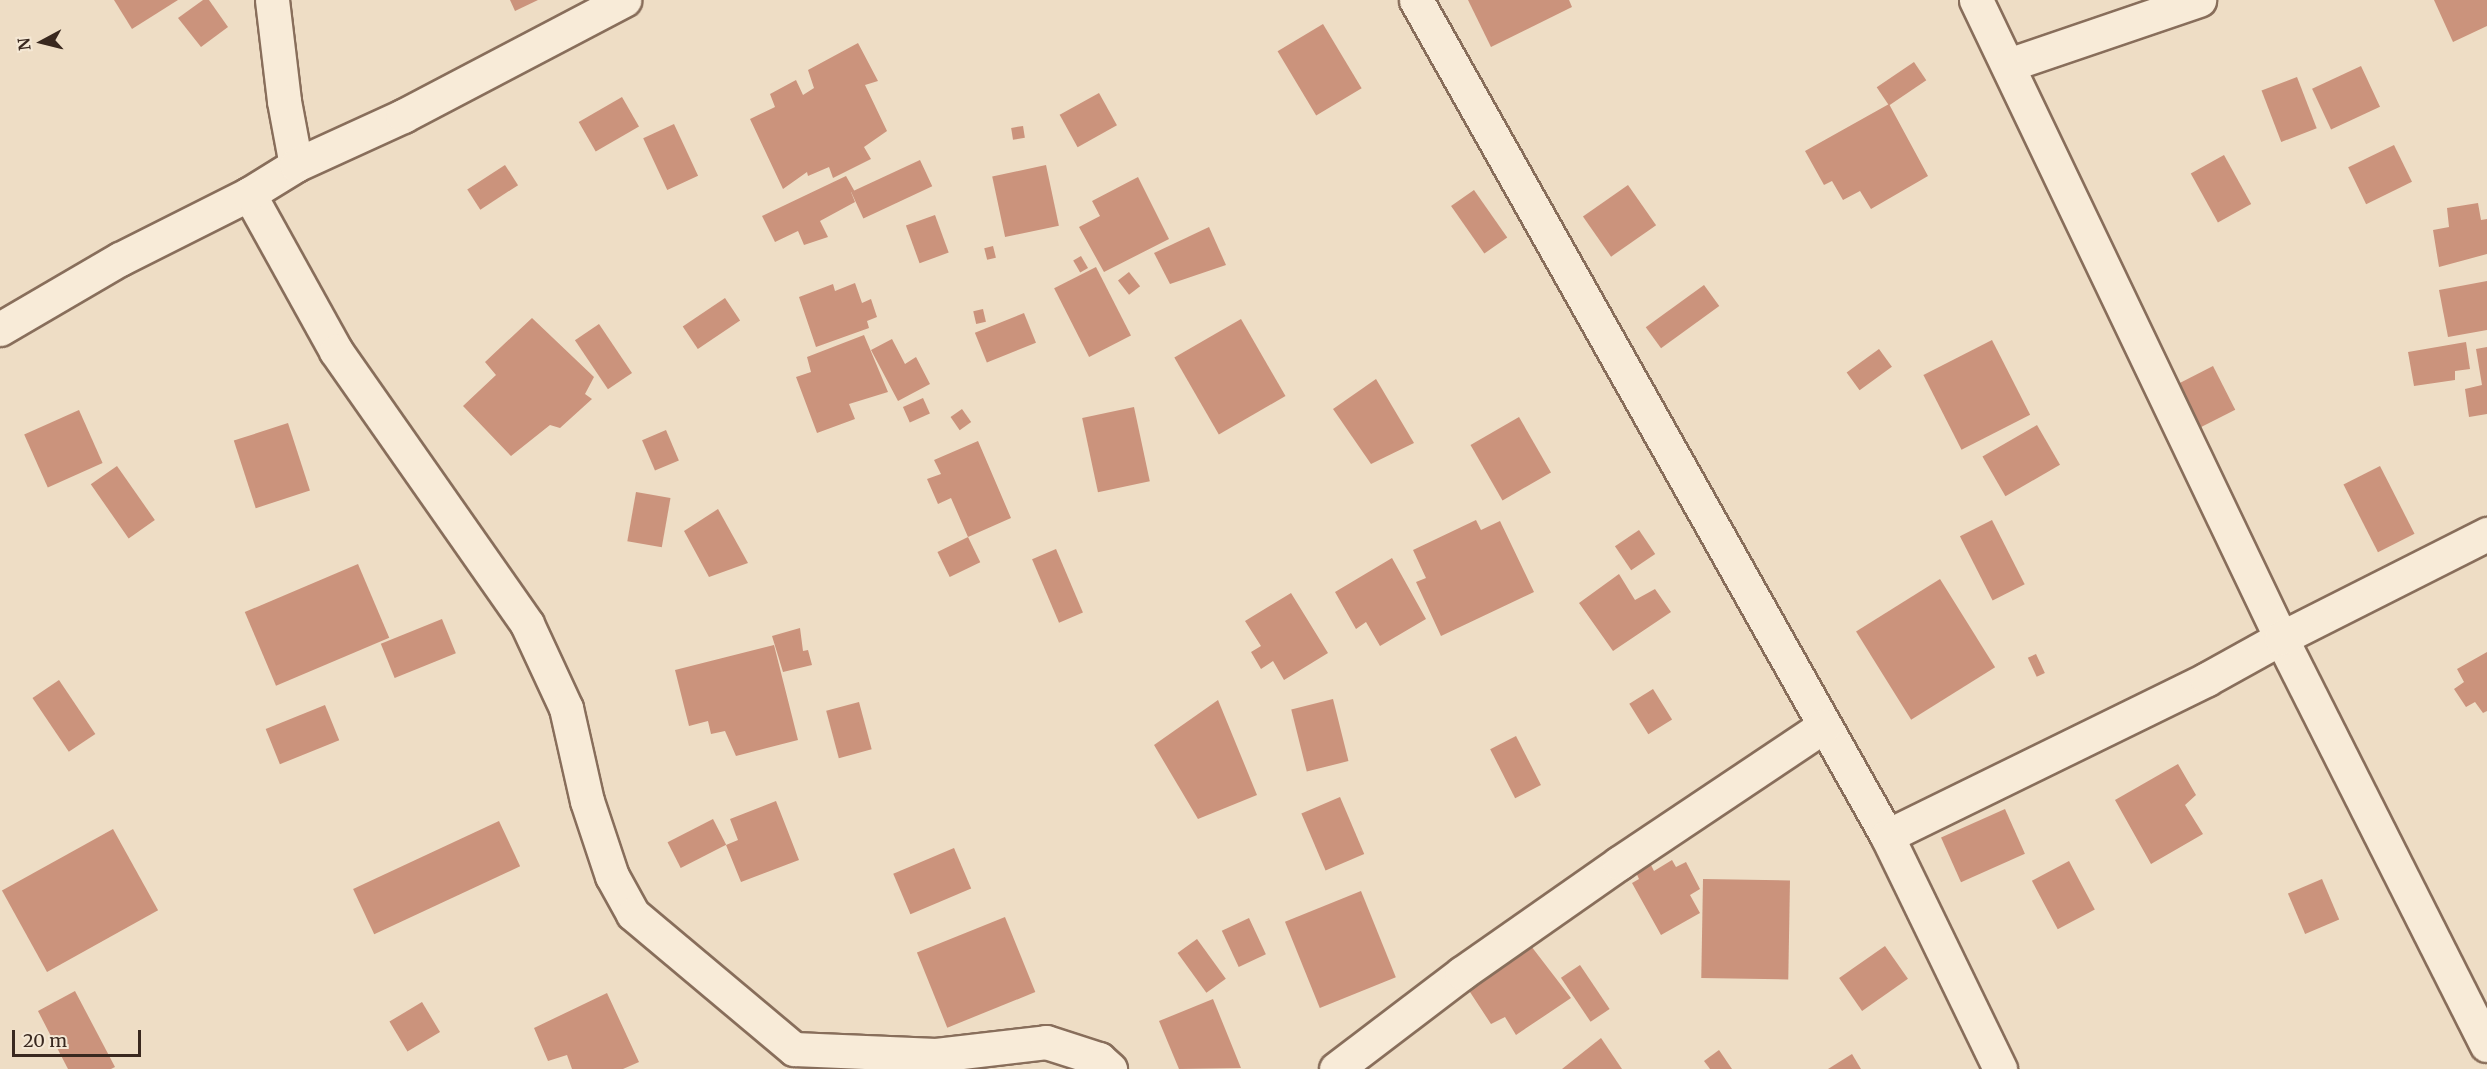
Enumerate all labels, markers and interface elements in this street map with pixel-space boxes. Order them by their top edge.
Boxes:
north arrow [12,12,72,72]
text: N [13,37,35,52]
scale bar [15,1018,144,1056]
text: 20 m [23,1029,67,1052]

